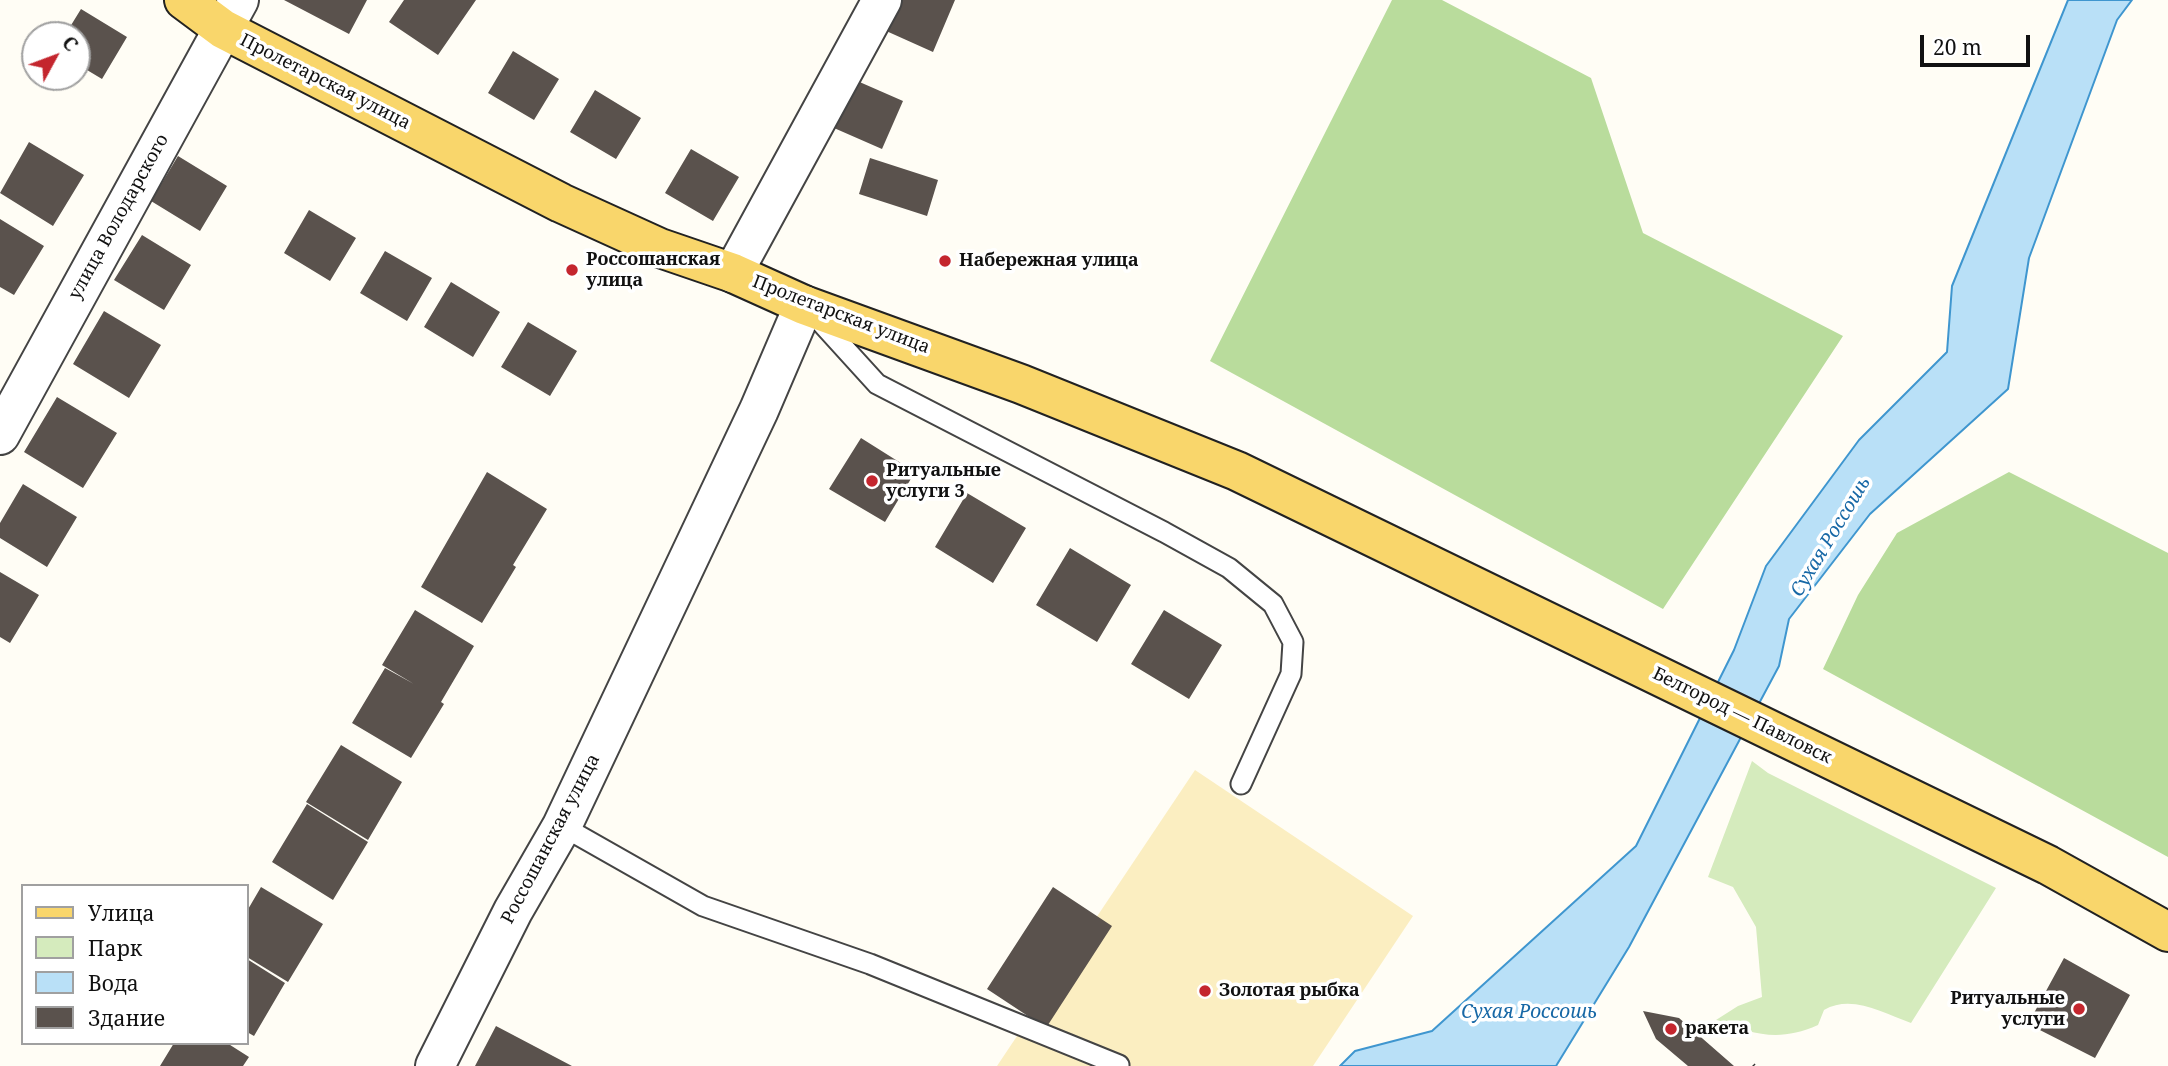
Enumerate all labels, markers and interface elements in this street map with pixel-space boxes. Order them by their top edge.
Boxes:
north arrow [21,21,91,91]
scale bar [1923,21,2033,65]
text: С [56,30,84,57]
street label: Пролетарская улица [236,30,414,134]
text: 20 m [1933,33,1982,61]
street label: улица Володарского [65,131,173,303]
place label: Россошанская улица [586,249,720,292]
place label: Набережная улица [959,250,1139,272]
marker: Набережная улица [937,253,953,269]
marker: Россошанская улица [564,262,580,278]
street label: Пролетарская улица [749,271,933,359]
place label: Ритуальные услуги 3 [886,460,1001,503]
marker: Ритуальные услуги 3 [864,473,880,489]
water label: Сухая Россошь [1786,473,1876,601]
street label: Белгород — Павловск [1649,663,1835,769]
street label: Россошанская улица [497,750,605,928]
legend [21,884,248,1045]
text: Улица [88,899,155,927]
text: Парк [88,934,142,962]
text: Вода [88,969,139,997]
place label: Золотая рыбка [1219,980,1360,1002]
marker: Золотая рыбка [1197,983,1213,999]
place label: Ритуальные услуги [1950,988,2065,1030]
marker: Ритуальные услуги [2071,1001,2087,1017]
water label: Сухая Россошь [1461,1002,1597,1024]
text: Здание [88,1004,165,1032]
place label: ракета [1685,1018,1749,1040]
marker: ракета [1663,1021,1679,1037]

